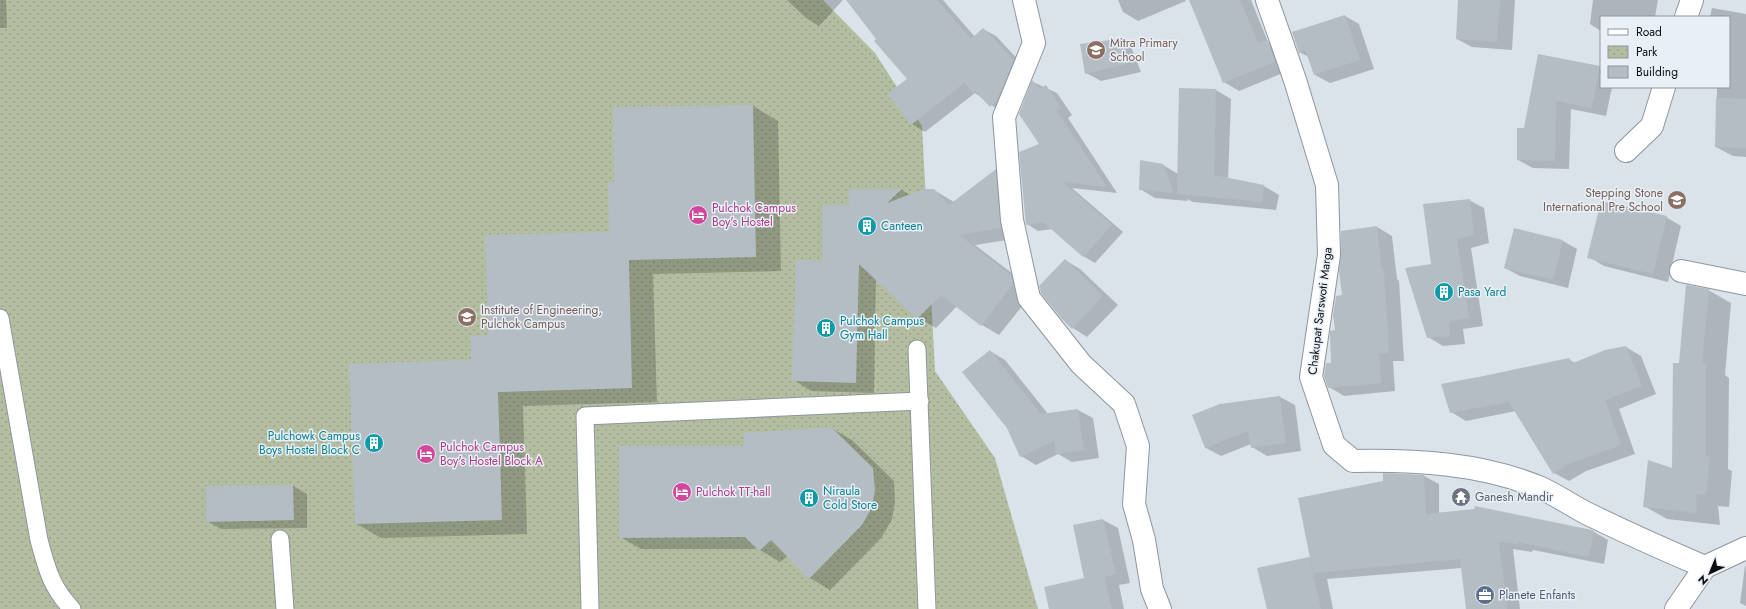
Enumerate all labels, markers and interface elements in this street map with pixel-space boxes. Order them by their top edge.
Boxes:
legend [1600,16,1730,88]
text: Road [1636,23,1662,41]
place label: Mitra Primary School [1110,34,1178,66]
school or university icon: Mitra Primary School [1085,39,1107,61]
text: Park [1636,43,1658,61]
text: Building [1636,63,1678,81]
place label: Stepping Stone International Pre School [1543,184,1663,216]
school or university icon: Stepping Stone International Pre School [1666,189,1688,211]
place label: Pulchok Campus Boy's Hostel [712,199,796,231]
hotel icon: Pulchok Campus Boy's Hostel [687,204,709,226]
building icon: Canteen [856,215,878,237]
place label: Canteen [881,217,923,235]
street label: Chakupat Sarswoti Marga [1303,246,1337,376]
building icon: Pasa Yard [1433,281,1455,303]
place label: Pasa Yard [1458,283,1506,301]
place label: Institute of Engineering, Pulchok Campus [481,301,602,333]
school or university icon: Institute of Engineering, Pulchok Campus [456,306,478,328]
place label: Pulchok Campus Gym Hall [840,312,924,344]
building icon: Pulchok Campus Gym Hall [815,317,837,339]
place label: Pulchowk Campus Boys Hostel Block C [259,427,360,459]
building icon: Pulchowk Campus Boys Hostel Block C [363,432,385,454]
place label: Pulchok Campus Boy's Hostel Block A [440,438,543,470]
hotel icon: Pulchok Campus Boy's Hostel Block A [415,443,437,465]
hotel icon: Pulchok TT-hall [671,481,693,503]
place label: Niraula Cold Store [823,482,877,514]
place label: Pulchok TT-hall [696,483,771,501]
temple icon: Ganesh Mandir [1450,486,1472,508]
building icon: Niraula Cold Store [798,487,820,509]
place label: Ganesh Mandir [1475,488,1554,506]
north arrow [1690,553,1730,593]
text: N [1694,571,1712,589]
office icon: Planete Enfants [1474,584,1496,606]
place label: Planete Enfants [1499,586,1576,604]

